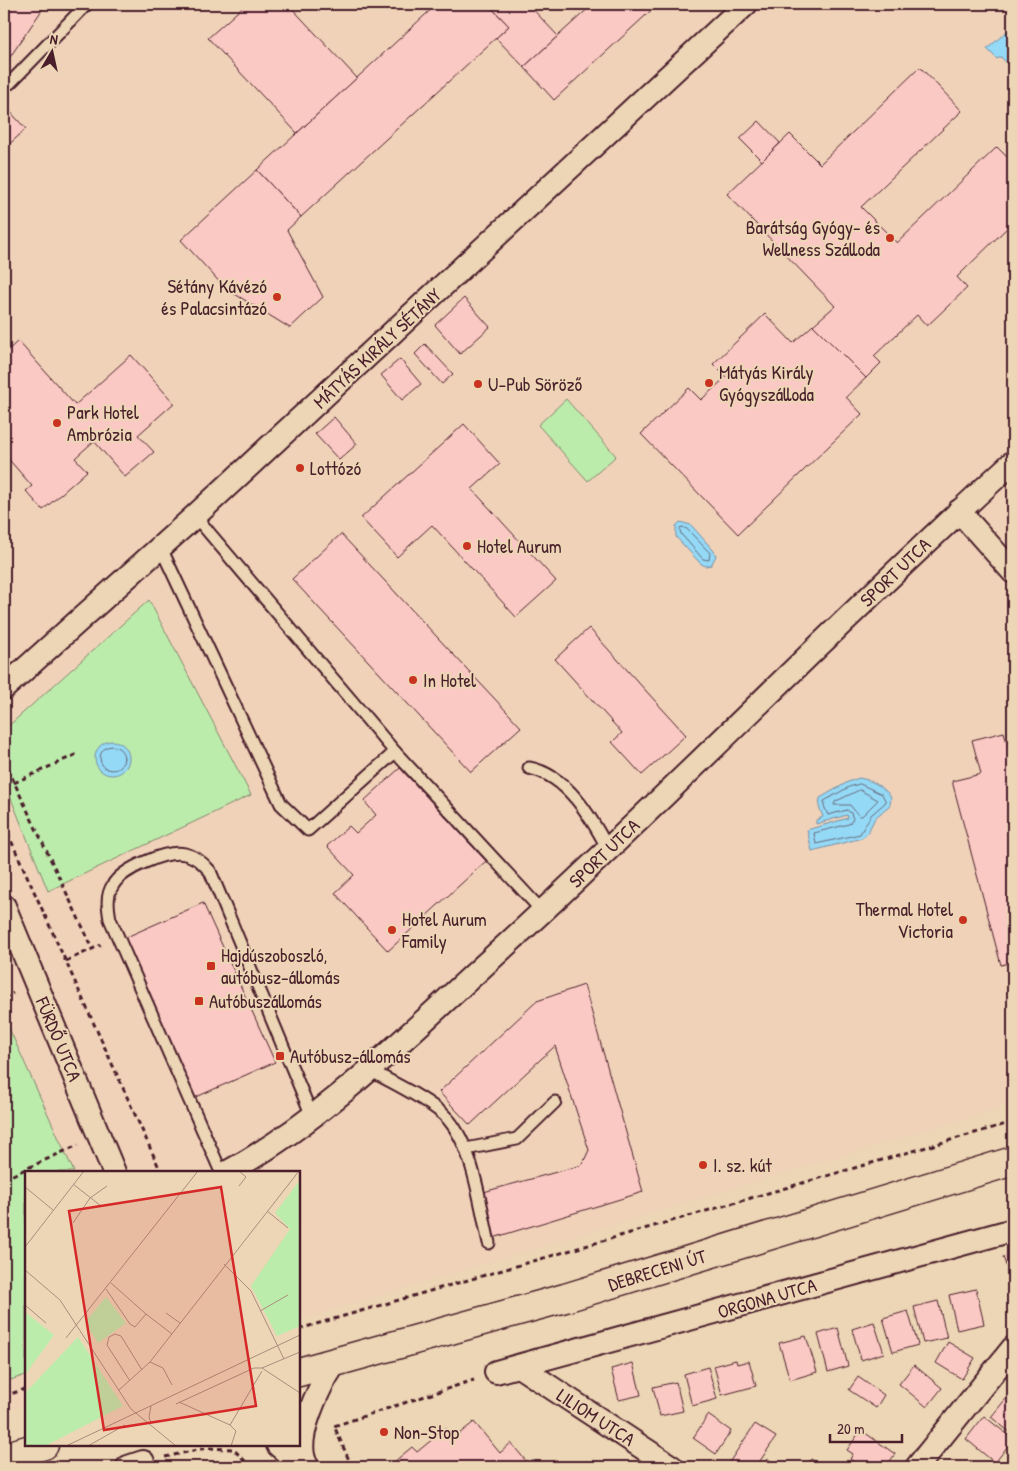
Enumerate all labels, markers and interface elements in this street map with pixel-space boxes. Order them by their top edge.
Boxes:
north arrow [28,28,78,78]
text: N [49,29,60,49]
place label: Barátság Gyógy- és Wellness Szálloda [746,214,881,262]
marker: Barátság Gyógy- és Wellness Szálloda [884,232,896,244]
place label: Sétány Kávézó és Palacsintázó [161,273,267,321]
street label: MÁTYÁS KIRÁLY SÉTÁNY [307,281,447,414]
marker: Sétány Kávézó és Palacsintázó [271,291,283,303]
place label: Mátyás Király Gyógyszálloda [719,359,814,407]
place label: U-Pub Söröző [488,371,583,397]
marker: Mátyás Király Gyógyszálloda [703,377,715,389]
marker: U-Pub Söröző [472,378,484,390]
place label: Park Hotel Ambrózia [67,399,140,447]
marker: Park Hotel Ambrózia [51,417,63,429]
place label: Lottózó [310,455,362,481]
marker: Lottózó [294,462,306,474]
street label: SPORT UTCA [854,532,936,612]
place label: Hotel Aurum [477,533,562,559]
marker: Hotel Aurum [461,540,473,552]
place label: In Hotel [423,667,477,693]
marker: In Hotel [407,674,419,686]
street label: SPORT UTCA [563,813,645,893]
place label: Thermal Hotel Victoria [856,896,954,944]
place label: Hotel Aurum Family [401,906,487,954]
marker: Thermal Hotel Victoria [957,914,969,926]
marker: Hotel Aurum Family [386,924,398,936]
place label: Hajdúszoboszló, autóbusz-állomás [221,942,340,990]
marker: Hajdúszoboszló, autóbusz-állomás [205,960,217,972]
place label: Autóbuszállomás [209,988,322,1014]
street label: FÜRDŐ UTCA [29,992,88,1085]
marker: Autóbuszállomás [193,995,205,1007]
place label: Autóbusz-állomás [290,1043,411,1069]
marker: Autóbusz-állomás [274,1050,286,1062]
place label: I. sz. kút [713,1152,772,1178]
marker: I. sz. kút [697,1159,709,1171]
inset map [25,1171,300,1446]
street label: DEBRECENI ÚT [605,1242,710,1297]
street label: ORGONA UTCA [715,1271,819,1325]
street label: LILIOM UTCA [552,1382,640,1452]
scale bar [830,1411,902,1443]
text: 20 m [837,1418,864,1439]
place label: Non-Stop [394,1419,459,1445]
marker: Non-Stop [378,1426,390,1438]

